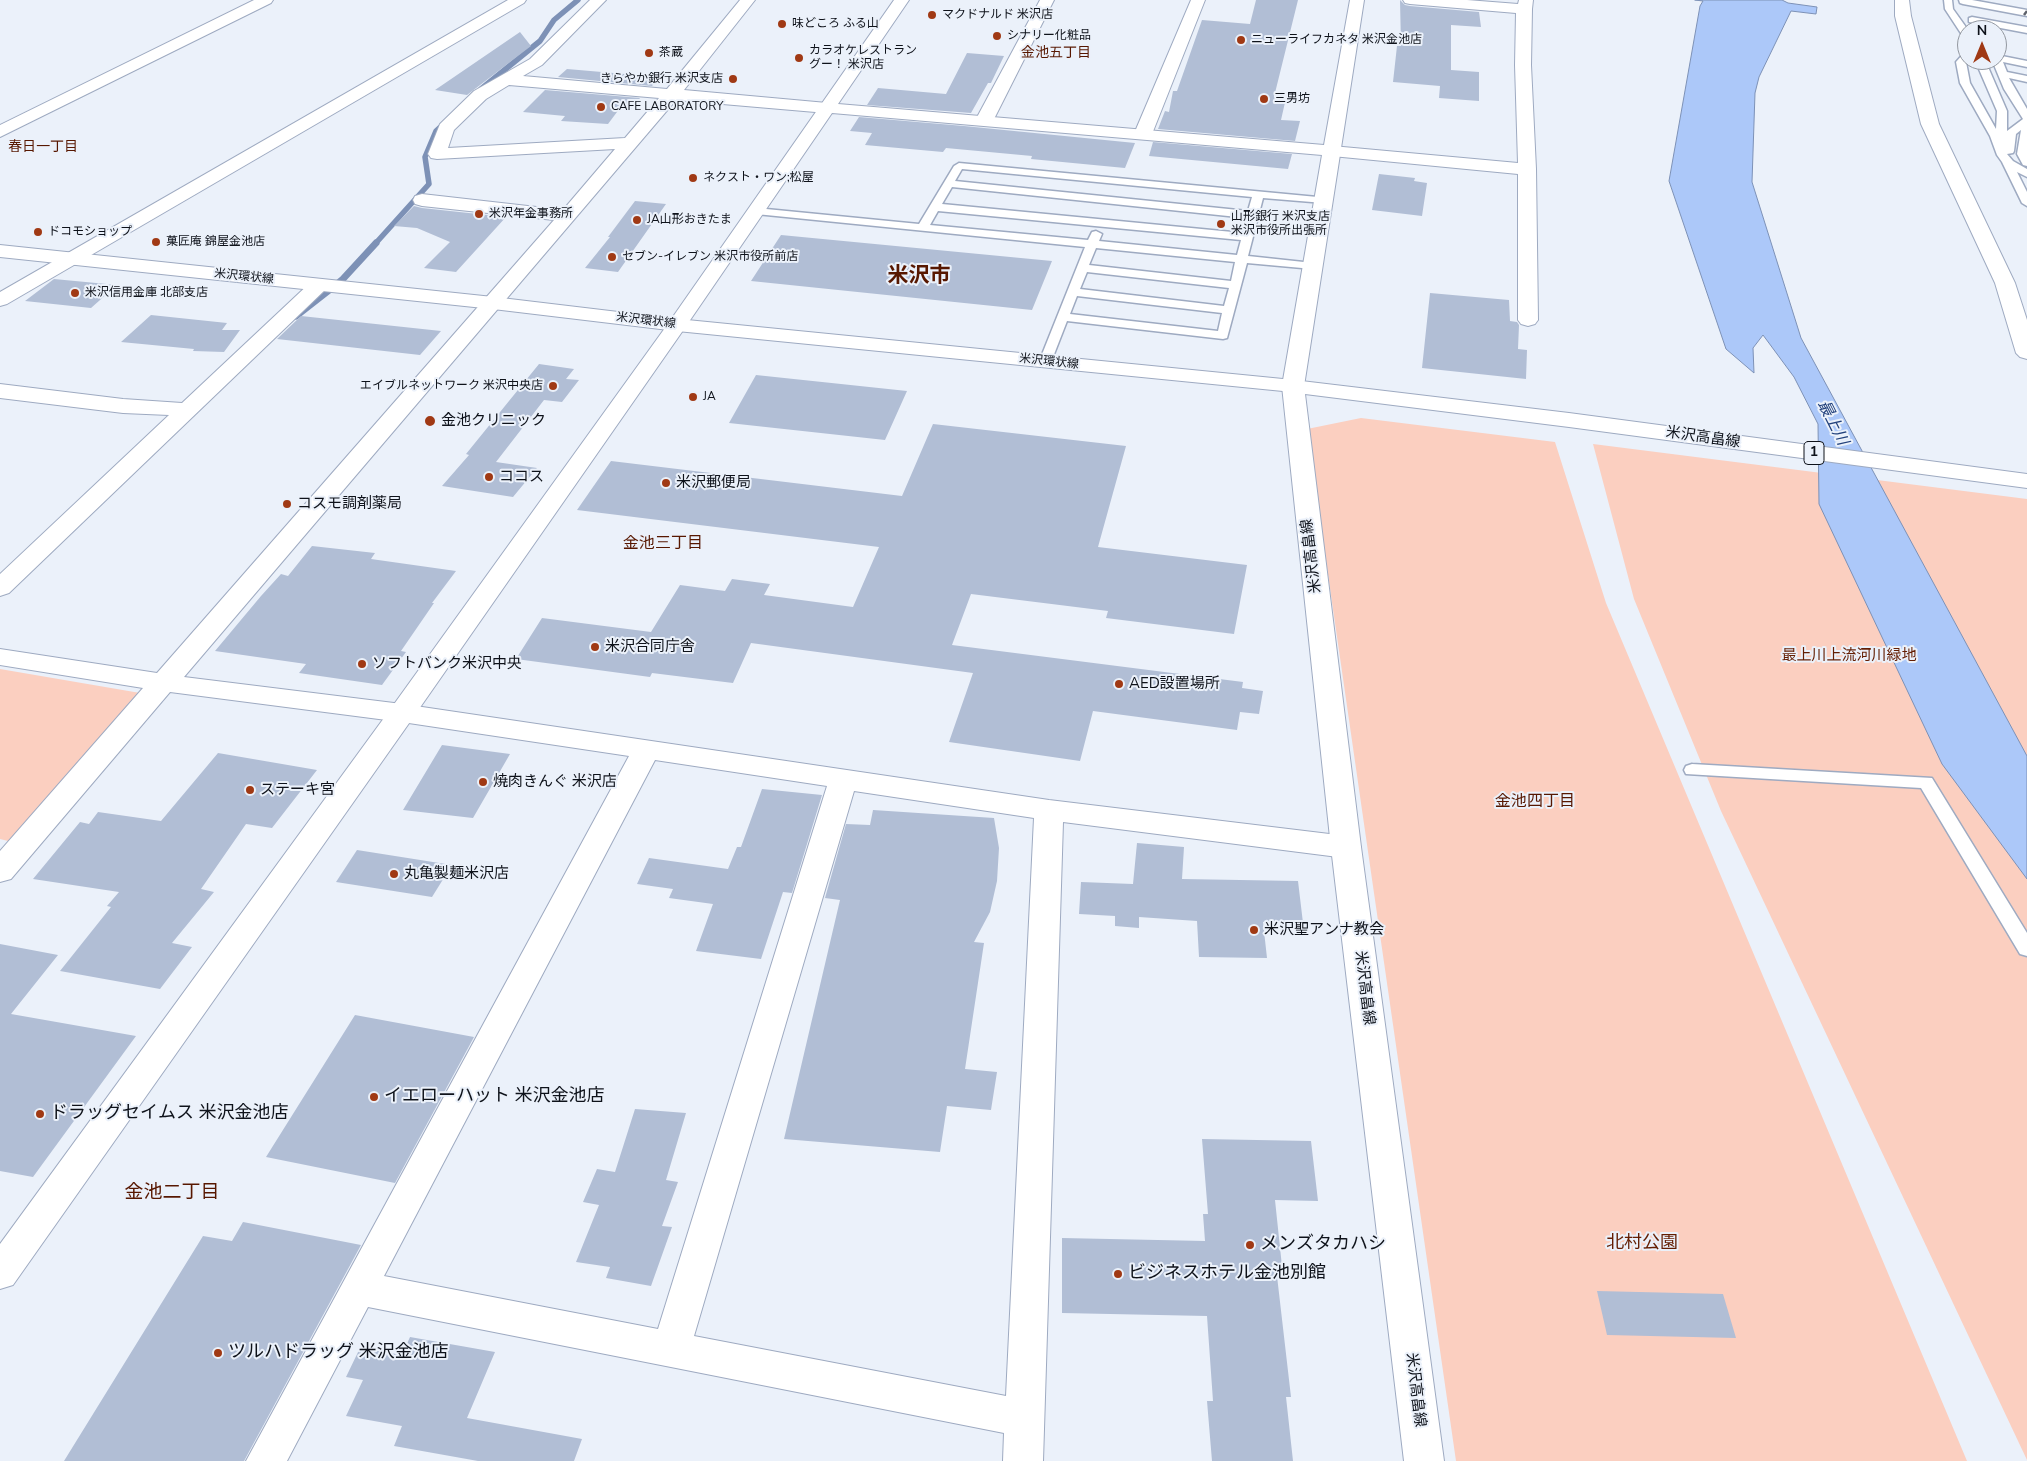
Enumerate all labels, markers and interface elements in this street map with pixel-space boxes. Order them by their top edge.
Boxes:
place label: マクドナルド 米沢店 [942,8,1053,22]
marker: マクドナルド 米沢店 [926,9,938,21]
place label: 味どころ ふる山 [792,17,879,31]
marker: 味どころ ふる山 [776,18,788,30]
north arrow [1957,20,2007,70]
text: N [1977,21,1987,40]
place label: シナリー化粧品 [1007,29,1091,43]
marker: シナリー化粧品 [991,30,1003,42]
place label: ニューライフカネタ 米沢金池店 [1251,33,1422,47]
marker: ニューライフカネタ 米沢金池店 [1235,34,1247,46]
place label: カラオケレストラン グー！ 米沢店 [809,44,917,72]
place label: 茶蔵 [659,46,683,60]
district label: 金池五丁目 [1021,46,1091,62]
marker: 茶蔵 [643,47,655,59]
marker: カラオケレストラン グー！ 米沢店 [793,52,805,64]
place label: きらやか銀行 米沢支店 [600,72,723,86]
marker: きらやか銀行 米沢支店 [727,73,739,85]
place label: 三男坊 [1274,92,1310,106]
marker: 三男坊 [1258,93,1270,105]
place label: CAFE LABORATORY [611,100,723,114]
marker: CAFE LABORATORY [595,101,607,113]
district label: 春日一丁目 [8,140,78,156]
place label: ネクスト・ワン;松屋 [703,171,814,185]
marker: ネクスト・ワン;松屋 [687,172,699,184]
place label: 米沢年金事務所 [489,207,573,221]
marker: 米沢年金事務所 [473,208,485,220]
place label: 山形銀行 米沢支店 米沢市役所出張所 [1231,210,1330,238]
place label: JA山形おきたま [647,213,732,227]
marker: JA山形おきたま [631,214,643,226]
marker: 山形銀行 米沢支店 米沢市役所出張所 [1215,218,1227,230]
place label: ドコモショップ [48,225,132,239]
marker: ドコモショップ [32,226,44,238]
place label: 菓匠庵 錦屋金池店 [166,235,265,249]
marker: 菓匠庵 錦屋金池店 [150,236,162,248]
place label: セブン-イレブン 米沢市役所前店 [622,250,798,264]
marker: セブン-イレブン 米沢市役所前店 [606,251,618,263]
district label: 米沢市 [888,264,950,290]
street label: 米沢環状線 [213,267,275,287]
place label: 米沢信用金庫 北部支店 [85,286,208,300]
marker: 米沢信用金庫 北部支店 [69,287,81,299]
street label: 米沢環状線 [615,310,677,332]
street label: 米沢環状線 [1018,352,1080,372]
place label: エイブルネットワーク 米沢中央店 [360,379,543,393]
marker: エイブルネットワーク 米沢中央店 [547,380,559,392]
place label: JA [703,390,716,404]
marker: JA [687,391,699,403]
water label: 最上川 [1813,397,1851,449]
place label: 金池クリニック [441,412,546,430]
marker: 金池クリニック [423,414,437,428]
street label: 米沢高畠線 [1665,424,1741,452]
road number: 1 [1804,442,1824,464]
place label: ココス [499,468,544,486]
marker: ココス [483,471,495,483]
place label: 米沢郵便局 [676,474,751,492]
marker: 米沢郵便局 [660,477,672,489]
place label: コスモ調剤薬局 [297,495,402,513]
marker: コスモ調剤薬局 [281,498,293,510]
street label: 米沢高畠線 [1298,518,1326,594]
district label: 金池三丁目 [623,534,703,554]
place label: 米沢合同庁舎 [605,638,695,656]
marker: 米沢合同庁舎 [589,641,601,653]
park label: 最上川上流河川緑地 [1782,647,1916,665]
place label: ソフトバンク米沢中央 [372,655,522,673]
marker: ソフトバンク米沢中央 [356,658,368,670]
place label: AED設置場所 [1129,675,1220,693]
marker: AED設置場所 [1113,678,1125,690]
place label: 焼肉きんぐ 米沢店 [493,773,617,791]
marker: 焼肉きんぐ 米沢店 [477,776,489,788]
place label: ステーキ宮 [260,781,335,799]
marker: ステーキ宮 [244,784,256,796]
district label: 金池四丁目 [1495,792,1575,812]
place label: 丸亀製麺米沢店 [404,865,509,883]
marker: 丸亀製麺米沢店 [388,868,400,880]
place label: 米沢聖アンナ教会 [1264,921,1384,939]
marker: 米沢聖アンナ教会 [1248,924,1260,936]
street label: 米沢高畠線 [1350,950,1378,1026]
place label: イエローハット 米沢金池店 [384,1086,605,1108]
marker: イエローハット 米沢金池店 [368,1091,380,1103]
place label: ドラッグセイムス 米沢金池店 [50,1103,289,1125]
marker: ドラッグセイムス 米沢金池店 [34,1108,46,1120]
district label: 金池二丁目 [125,1182,219,1204]
park label: 北村公園 [1606,1233,1678,1255]
place label: メンズタカハシ [1260,1234,1386,1256]
marker: メンズタカハシ [1244,1239,1256,1251]
place label: ビジネスホテル金池別館 [1128,1263,1326,1285]
marker: ビジネスホテル金池別館 [1112,1268,1124,1280]
place label: ツルハドラッグ 米沢金池店 [228,1342,449,1364]
marker: ツルハドラッグ 米沢金池店 [212,1347,224,1359]
street label: 米沢高畠線 [1401,1352,1429,1428]

